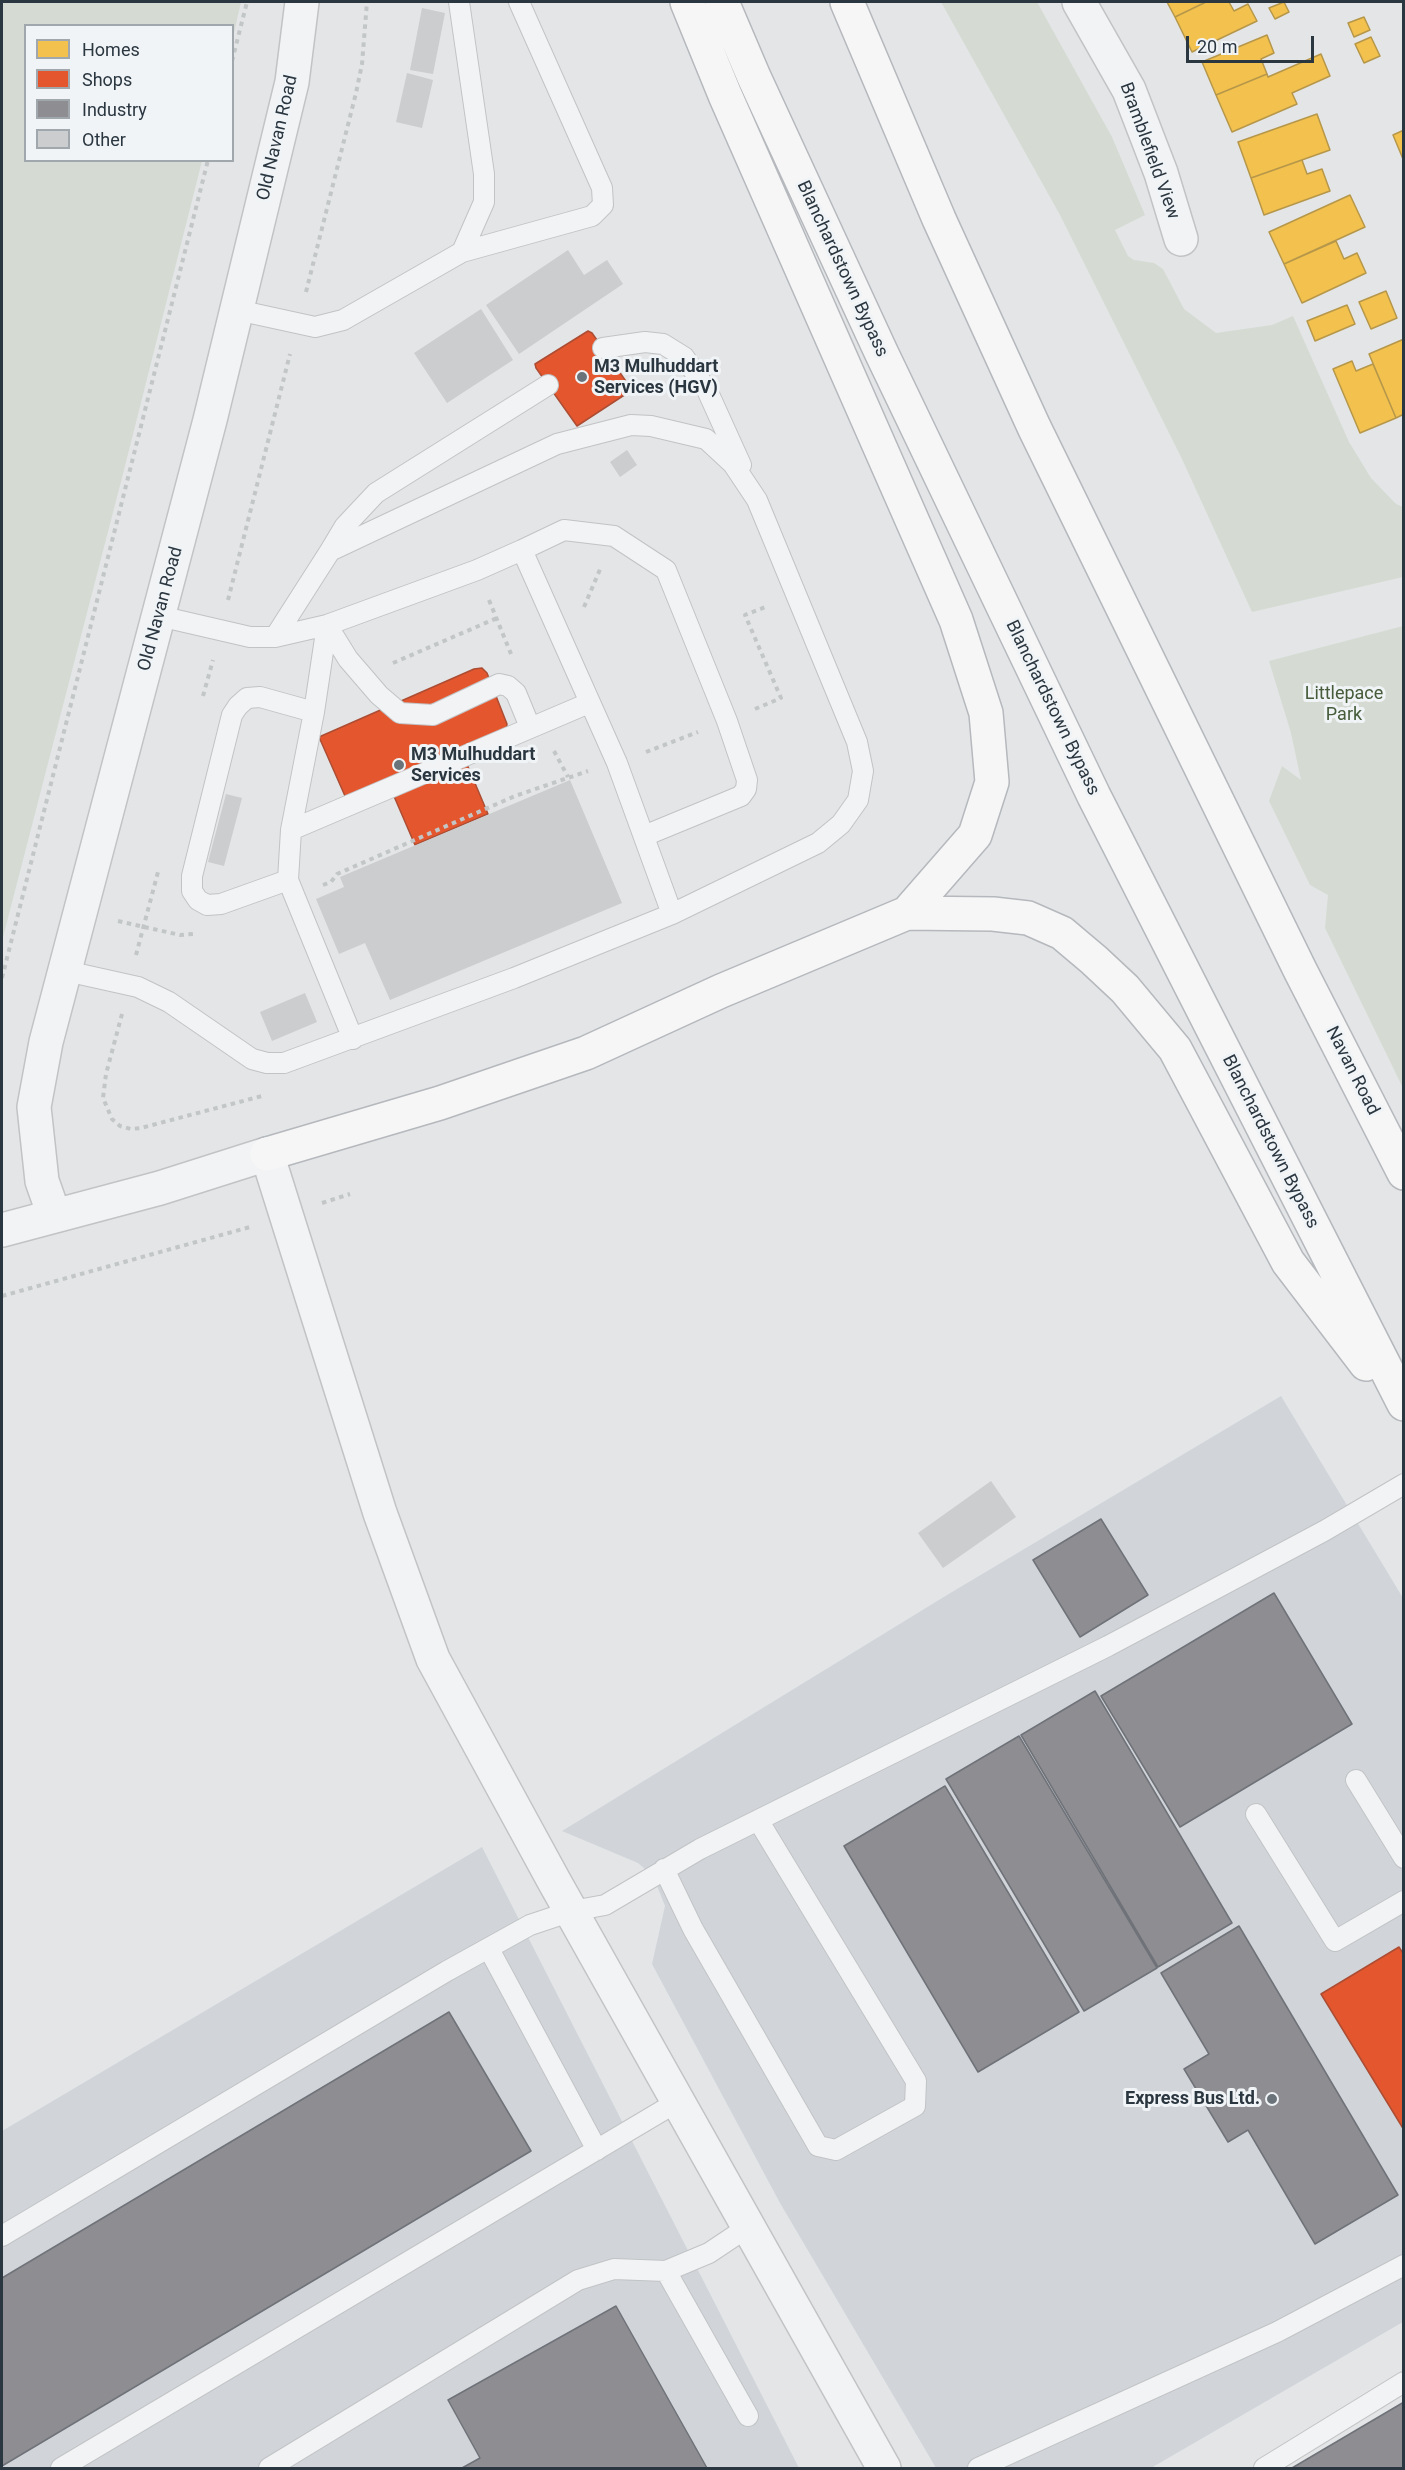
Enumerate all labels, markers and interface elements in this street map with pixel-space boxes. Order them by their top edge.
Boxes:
legend [24,24,234,162]
scale bar [1189,24,1316,62]
text: 20 m [1197,36,1237,57]
text: Homes [82,39,140,60]
text: Shops [82,69,132,90]
street label: Old Navan Road [253,73,303,203]
street label: Bramblefield View [1114,80,1184,222]
text: Industry [82,99,147,120]
text: Other [82,129,126,150]
street label: Blanchardstown Bypass [792,177,892,361]
place label: M3 Mulhuddart Services (HGV) [594,356,718,398]
marker: M3 Mulhuddart Services (HGV) [575,370,589,384]
street label: Old Navan Road [134,544,188,674]
street label: Blanchardstown Bypass [1000,617,1104,799]
park label: Littlepace Park [1305,683,1383,726]
place label: M3 Mulhuddart Services [411,744,535,786]
marker: M3 Mulhuddart Services [392,758,406,772]
street label: Navan Road [1320,1023,1384,1119]
street label: Blanchardstown Bypass [1217,1052,1323,1232]
place label: Express Bus Ltd. [1125,2088,1260,2110]
marker: Express Bus Ltd. [1265,2092,1279,2106]

